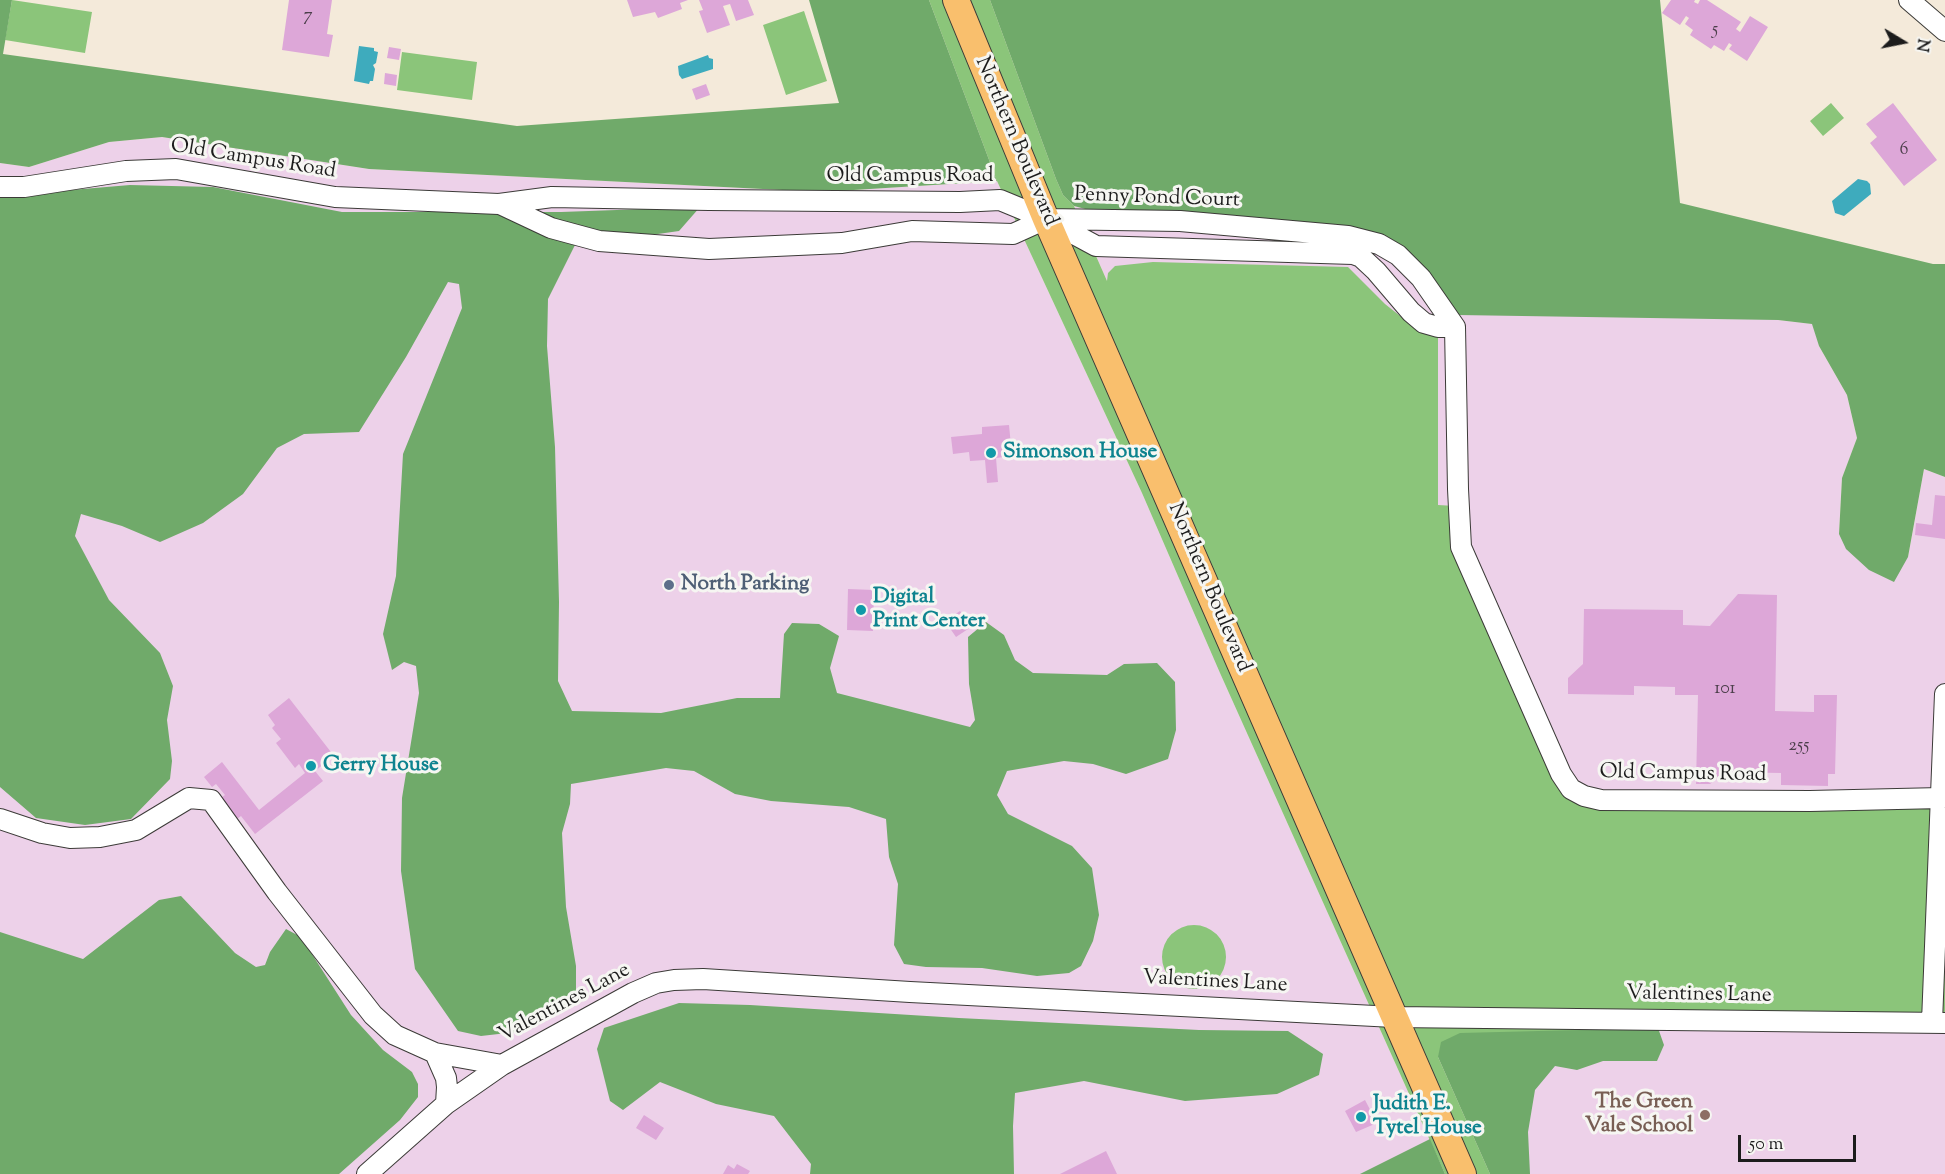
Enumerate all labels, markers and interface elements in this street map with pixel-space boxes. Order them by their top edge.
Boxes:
house number: 7 [303,6,313,28]
north arrow [1873,12,1933,72]
house number: 5 [1712,20,1718,42]
text: N [1909,37,1934,54]
street label: Northern Boulevard [968,53,1062,231]
street label: Old Campus Road [169,134,337,186]
house number: 6 [1900,140,1908,162]
street label: Old Campus Road [826,164,994,190]
street label: Penny Pond Court [1074,184,1240,214]
place label: Simonson House [1003,440,1157,466]
marker: Simonson House [984,446,998,460]
street label: Northern Boulevard [1161,499,1255,677]
place label: North Parking [681,572,809,598]
marker: North Parking [662,578,676,592]
place label: Digital Print Center [873,585,985,635]
marker: Digital Print Center [854,603,868,617]
house number: 101 [1714,679,1736,701]
house number: 255 [1789,736,1809,758]
place label: Gerry House [323,753,439,779]
marker: Gerry House [304,759,318,773]
street label: Old Campus Road [1599,761,1767,789]
street label: Valentines Lane [495,959,635,1049]
street label: Valentines Lane [1142,967,1288,999]
street label: Valentines Lane [1626,982,1772,1010]
place label: The Green Vale School [1585,1090,1693,1140]
place label: Judith E. Tytel House [1373,1092,1482,1142]
marker: The Green Vale School [1698,1108,1712,1122]
marker: Judith E. Tytel House [1354,1110,1368,1124]
scale bar [1741,1123,1860,1161]
text: 50 m [1749,1132,1783,1158]

